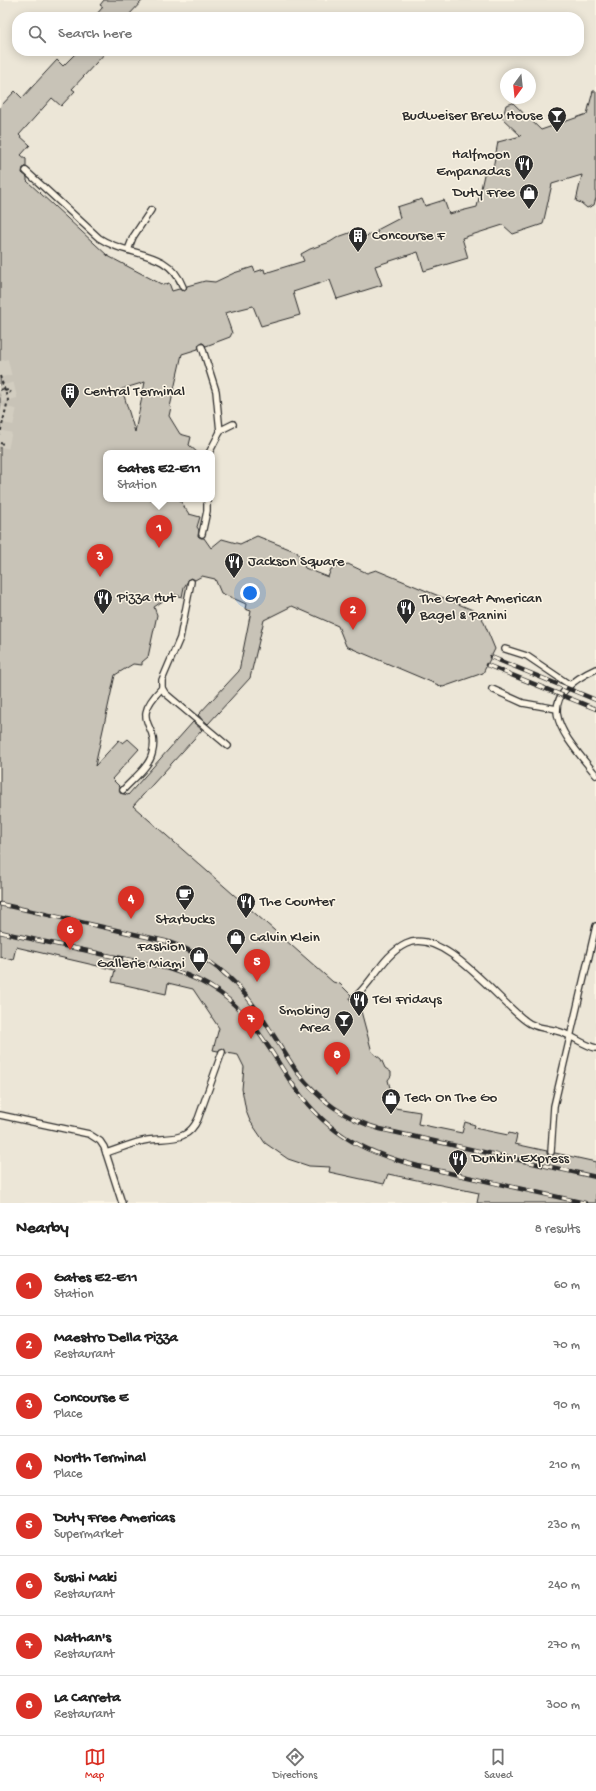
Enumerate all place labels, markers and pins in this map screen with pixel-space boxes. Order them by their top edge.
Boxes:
bar icon: Budweiser Brew House [546,105,568,133]
place label: Budweiser Brew House [401,107,543,125]
place label: Halfmoon Empanadas [436,146,510,181]
restaurant icon: Halfmoon Empanadas [513,153,535,181]
shop icon: Duty Free [518,182,540,210]
place label: Duty Free [452,184,515,202]
building icon: Concourse F [347,225,369,253]
place label: Concourse F [372,227,446,245]
building icon: Central Terminal [59,381,81,409]
place label: Central Terminal [84,383,185,401]
pin: 1 [146,515,172,548]
pin: 3 [87,544,113,577]
restaurant icon: Jackson Square [223,551,245,579]
place label: Jackson Square [248,553,345,571]
restaurant icon: Pizza Hut [92,587,114,615]
place label: Pizza Hut [116,589,177,607]
place label: The Great American Bagel & Panini [419,590,542,625]
pin: 2 [340,597,366,630]
restaurant icon: The Great American Bagel & Panini [395,597,417,625]
cafe icon: Starbucks [174,883,196,911]
pin: 4 [118,886,144,919]
restaurant icon: The Counter [235,891,257,919]
place label: The Counter [259,893,336,911]
place label: Starbucks [156,911,215,929]
pin: 6 [57,917,83,950]
shop icon: Calvin Klein [225,927,247,955]
place label: Calvin Klein [250,929,320,947]
place label: Fashion Gallerie Miami [97,938,185,973]
shop icon: Fashion Gallerie Miami [188,945,210,973]
pin: 5 [244,949,270,982]
restaurant icon: TGI Fridays [348,989,370,1017]
place label: TGI Fridays [372,991,442,1009]
place label: Smoking Area [279,1002,331,1037]
pin: 7 [238,1006,264,1039]
bar icon: Smoking Area [333,1009,355,1037]
pin: 8 [324,1042,350,1075]
shop icon: Tech On The Go [380,1087,402,1115]
place label: Tech On The Go [404,1089,498,1107]
restaurant icon: Dunkin' Express [447,1148,469,1176]
place label: Dunkin' Express [471,1150,570,1168]

